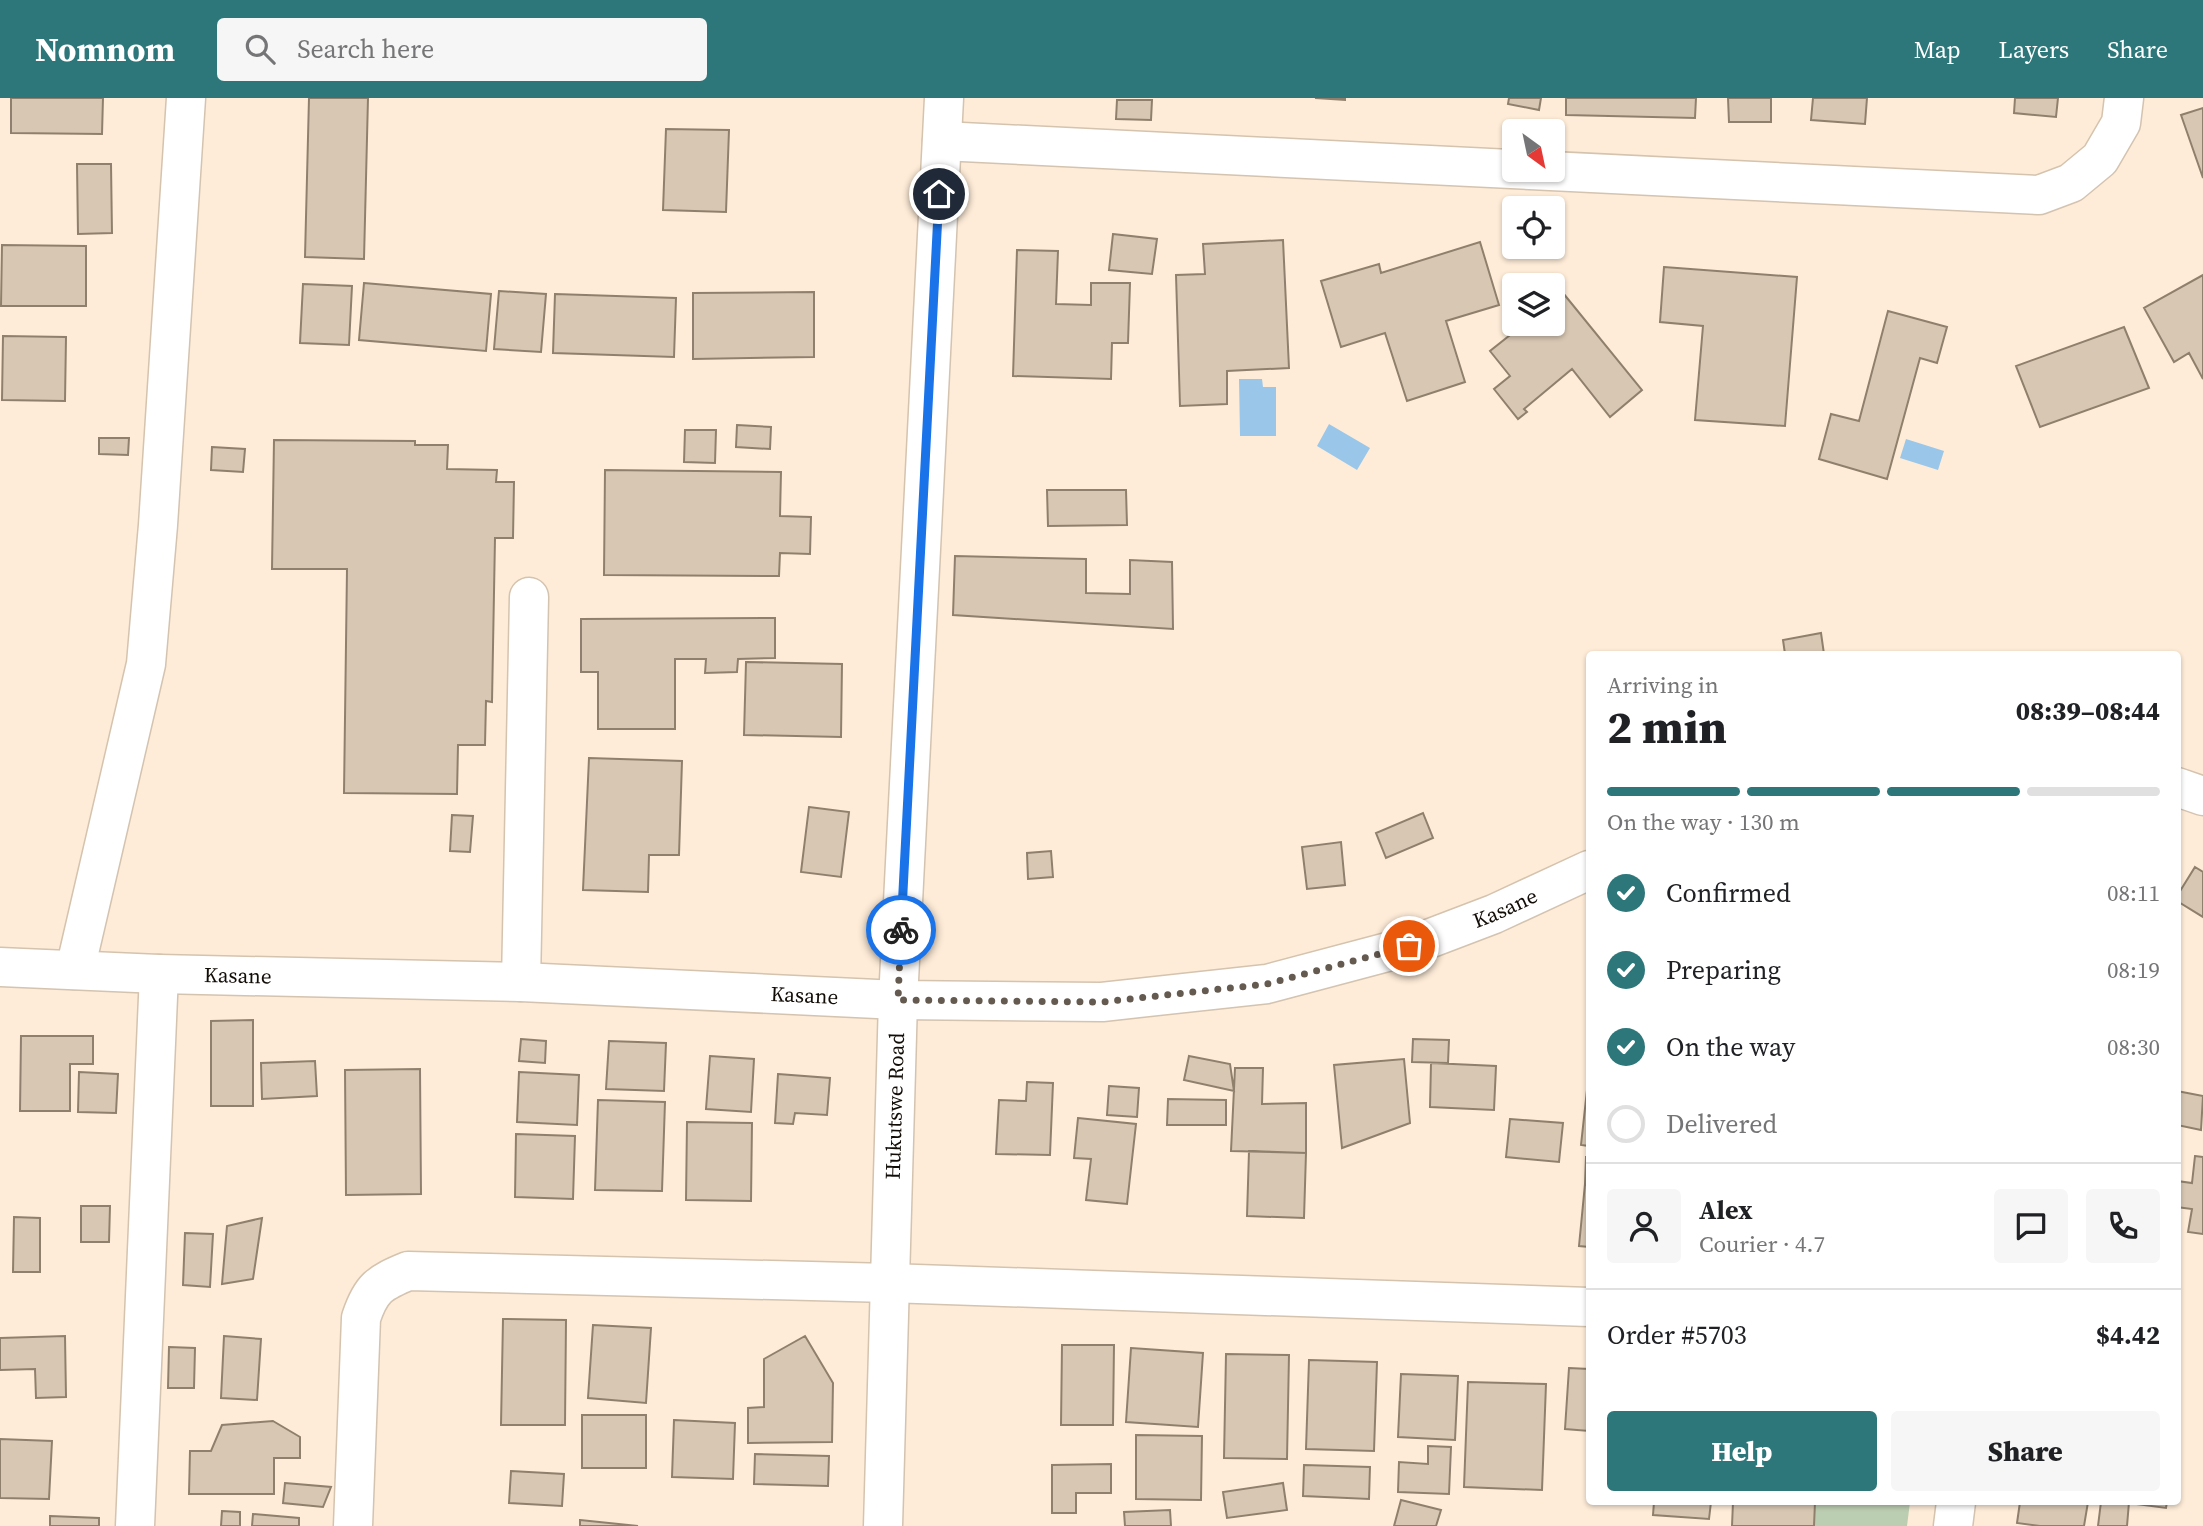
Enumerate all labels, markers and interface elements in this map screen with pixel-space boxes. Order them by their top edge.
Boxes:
search box [217,18,707,81]
text: Nomnom [35,27,175,72]
icon: search [241,30,279,68]
text: Search here [297,31,434,67]
text: Map [1914,33,1961,66]
text: Layers [1999,33,2069,66]
text: Share [2107,33,2168,66]
north arrow [1502,119,1564,182]
map controls [1502,119,1565,336]
pin [909,164,969,224]
icon: home [920,175,958,213]
button: locate [1502,196,1565,259]
button: layers [1502,273,1565,336]
text: Arriving in [1607,669,1719,701]
text: 08:39–08:44 [2016,693,2160,729]
text: 2 min [1607,695,1727,758]
text: On the way · 130 m [1607,806,1800,838]
icon: check [1607,874,1645,912]
text: Confirmed [1666,875,1791,911]
text: 08:11 [2107,877,2160,909]
street label: Kasane [1469,881,1542,935]
courier [866,895,936,965]
icon: bike [882,911,920,949]
pin [1379,916,1439,976]
icon: bag [1390,927,1428,965]
icon: check [1607,951,1645,989]
text: Preparing [1666,952,1781,988]
text: 08:19 [2107,954,2160,986]
street label: Kasane [204,960,272,990]
street label: Kasane [770,979,839,1011]
icon: check [1607,1028,1645,1066]
text: On the way [1666,1029,1795,1065]
text: 08:30 [2107,1031,2160,1063]
street label: Hukutswe Road [878,1032,911,1180]
text: Delivered [1666,1106,1777,1142]
button: person [1607,1189,1681,1263]
button: chat [1994,1189,2068,1263]
button: phone [2086,1189,2160,1263]
text: Alex [1699,1192,1753,1228]
text: Courier · 4.7 [1699,1228,1825,1260]
text: Order #5703 [1607,1317,1747,1353]
text: $4.42 [2096,1317,2160,1353]
button: Help [1607,1411,1877,1491]
button: Share [1891,1411,2160,1491]

